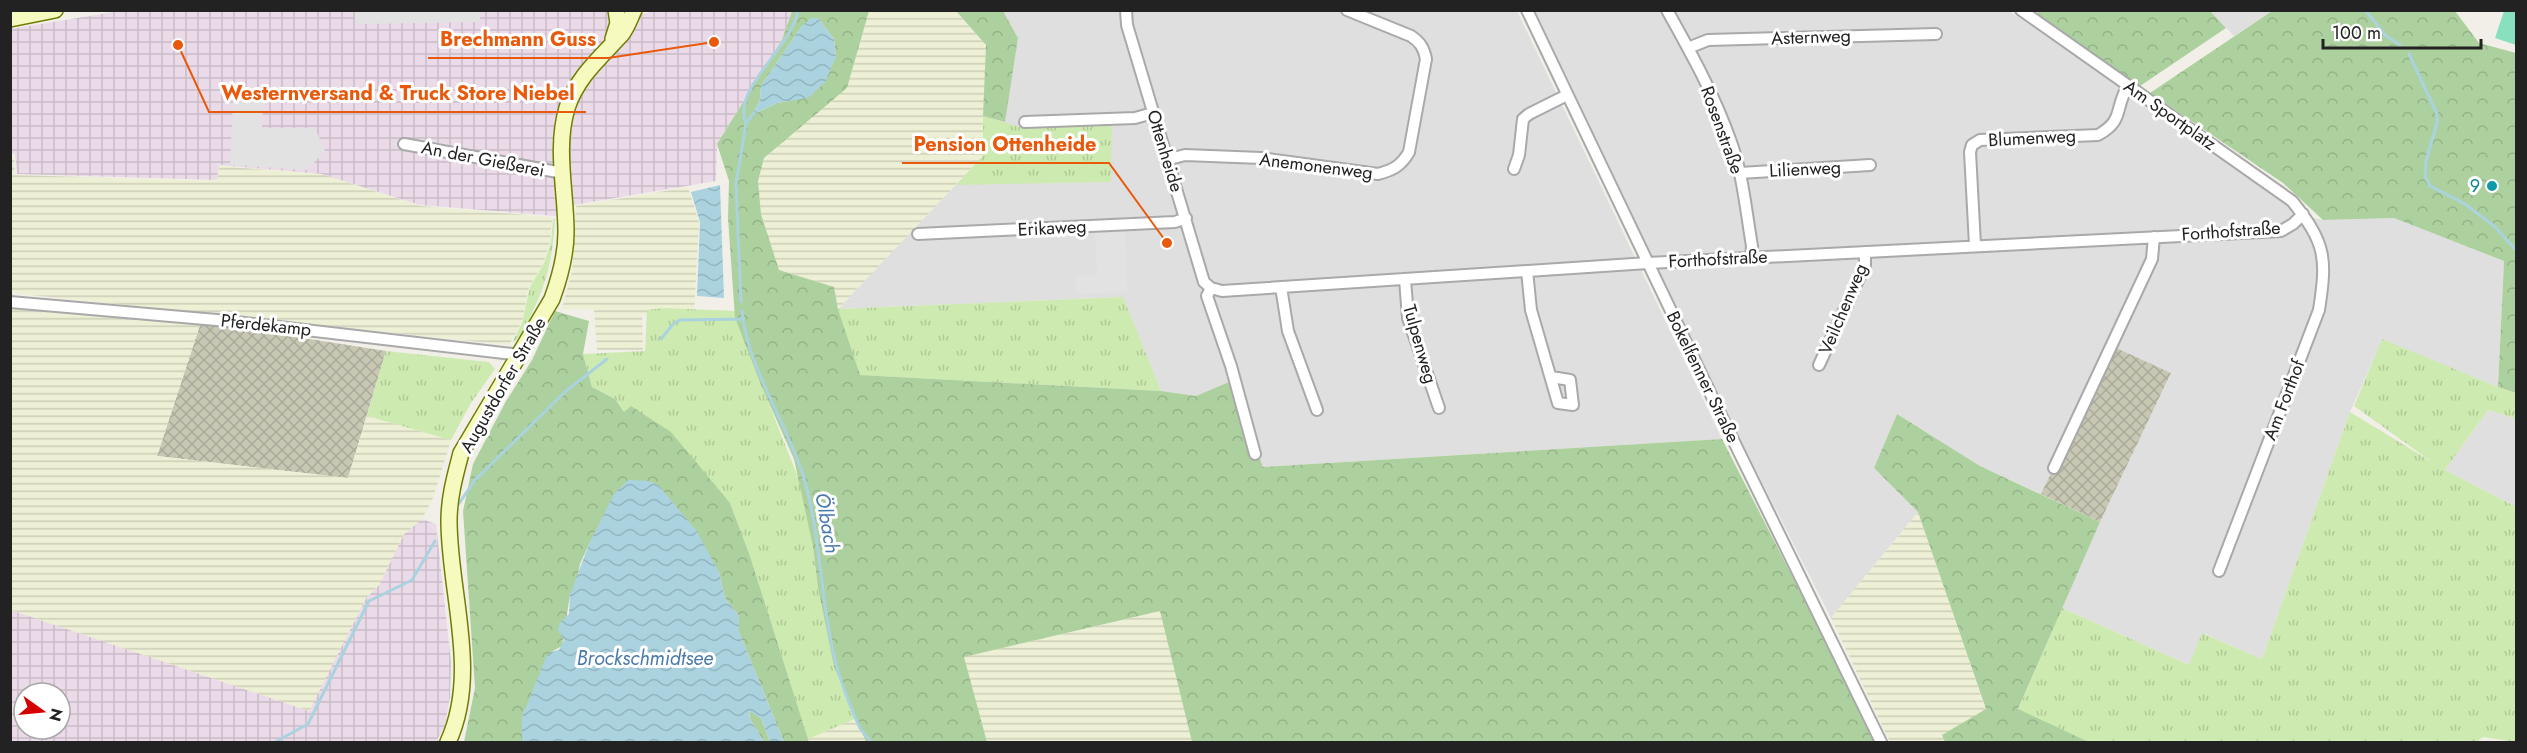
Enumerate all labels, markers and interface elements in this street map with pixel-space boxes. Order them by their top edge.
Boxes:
scale bar [2323,12,2480,50]
callout: Brechmann Guss [428,20,608,58]
text: 100 m [2332,20,2381,46]
street label: Asternweg [1771,23,1851,51]
text: Brechmann Guss [440,25,596,54]
callout: Westernversand & Truck Store Niebel [209,74,586,112]
street label: Am Sportplatz [2119,74,2222,157]
text: Westernversand & Truck Store Niebel [221,79,575,108]
street label: Rosenstraße [1694,82,1750,178]
street label: Ottenheide [1140,107,1190,195]
street label: Blumenweg [1987,123,2077,153]
callout: Pension Ottenheide [902,125,1109,163]
text: Pension Ottenheide [913,130,1097,159]
street label: An der Gießerei [419,134,547,184]
street label: Anemonenweg [1258,146,1374,186]
street label: Lilienweg [1769,154,1841,184]
place label: 9 [2470,173,2480,199]
marker: 9 [2485,179,2499,193]
street label: Erikaweg [1017,213,1087,243]
street label: Forthofstraße [2181,215,2281,247]
street label: Forthofstraße [1668,243,1768,275]
street label: Veilchenweg [1812,259,1874,359]
street label: Tulpenweg [1396,302,1444,386]
street label: Pferdekamp [219,307,313,343]
street label: Bokelfenner Straße [1660,307,1746,447]
street label: Augustdorfer Straße [453,312,553,458]
street label: Am Forthof [2257,355,2312,444]
water label: Ölbach [807,490,847,556]
water label: Brockschmidtsee [577,644,713,673]
north arrow [12,681,72,741]
text: N [43,706,69,724]

